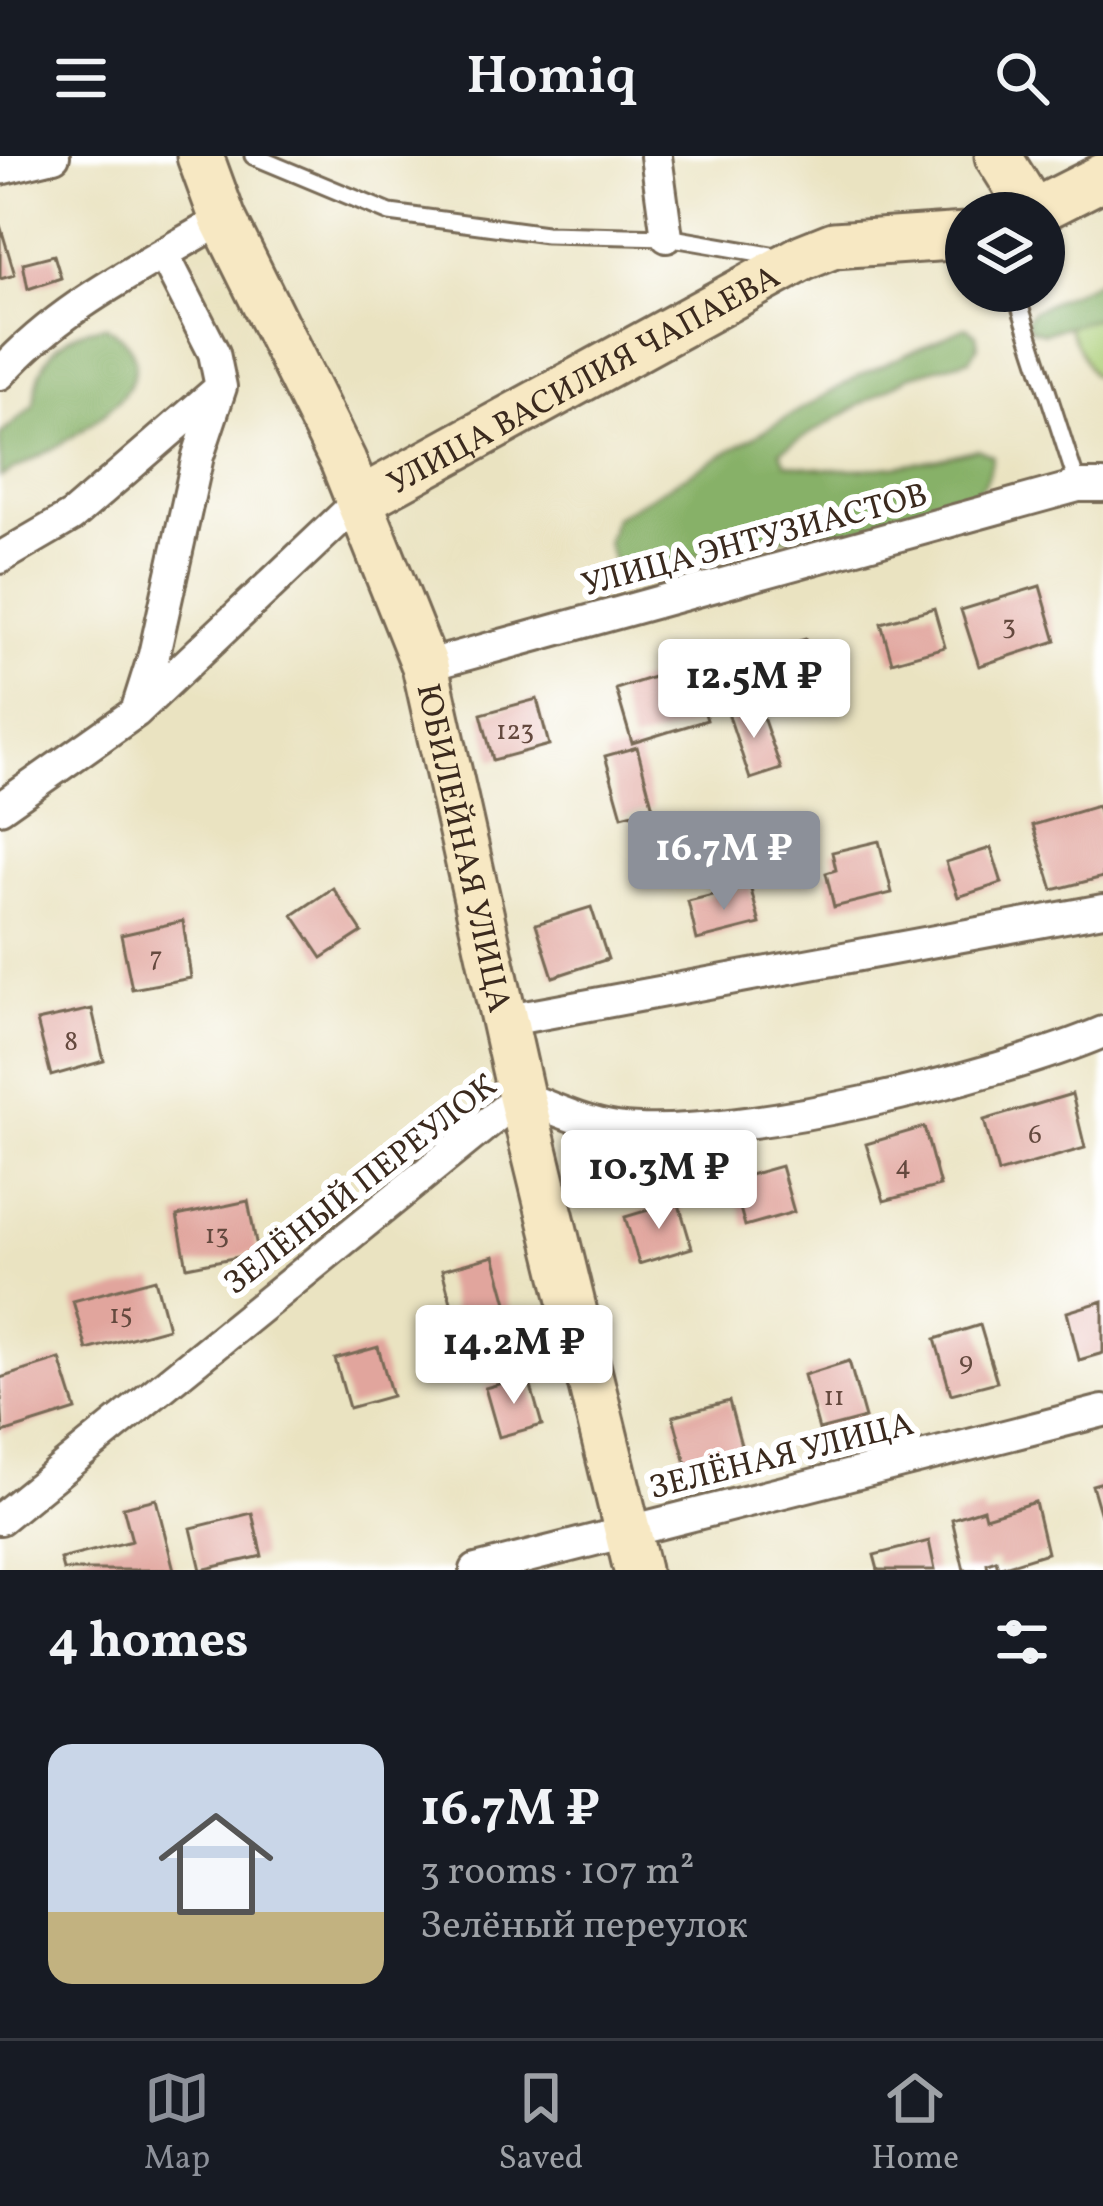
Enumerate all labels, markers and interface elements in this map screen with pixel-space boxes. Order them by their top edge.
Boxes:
text: Homiq [466,41,637,116]
icon: menu [48,45,114,111]
icon: search [989,45,1055,111]
map controls [945,192,1065,312]
button: layers [945,192,1065,312]
street label: УЛИЦА ВАСИЛИЯ ЧАПАЕВА [380,256,789,508]
street label: УЛИЦА ЭНТУЗИАСТОВ [577,474,933,610]
house number: 3 [1002,608,1016,646]
pin: 12.5M ₽ [643,639,865,741]
text: 12.5M ₽ [685,651,823,705]
street label: ЮБИЛЕЙНАЯ УЛИЦА [403,680,521,1017]
house number: 123 [496,713,534,751]
pin: 16.7M ₽ [613,811,835,913]
text: 16.7M ₽ [655,823,793,877]
house number: 7 [149,939,163,977]
house number: 8 [64,1024,78,1062]
street label: ЗЕЛЁНЫЙ ПЕРЕУЛОК [215,1065,508,1307]
house number: 6 [1028,1117,1042,1155]
pin: 10.3M ₽ [548,1130,770,1232]
text: 10.3M ₽ [588,1142,730,1196]
house number: 4 [895,1148,911,1186]
house number: 13 [205,1217,229,1255]
house number: 15 [109,1297,133,1335]
pin: 14.2M ₽ [403,1305,625,1407]
text: 14.2M ₽ [443,1317,585,1371]
house number: 9 [959,1344,973,1382]
house number: 11 [824,1379,844,1417]
street label: ЗЕЛЁНАЯ УЛИЦА [645,1403,919,1513]
text: 4 homes [48,1607,249,1678]
icon: filters [989,1609,1055,1675]
text: 16.7M ₽ [420,1775,600,1846]
icon: home [144,1792,288,1936]
text: 3 rooms · 107 m² [420,1846,694,1900]
text: Зелёный переулок [420,1900,748,1954]
tab: Map [144,2065,210,2183]
tab: Saved [498,2065,583,2183]
tab: Home [872,2065,959,2183]

